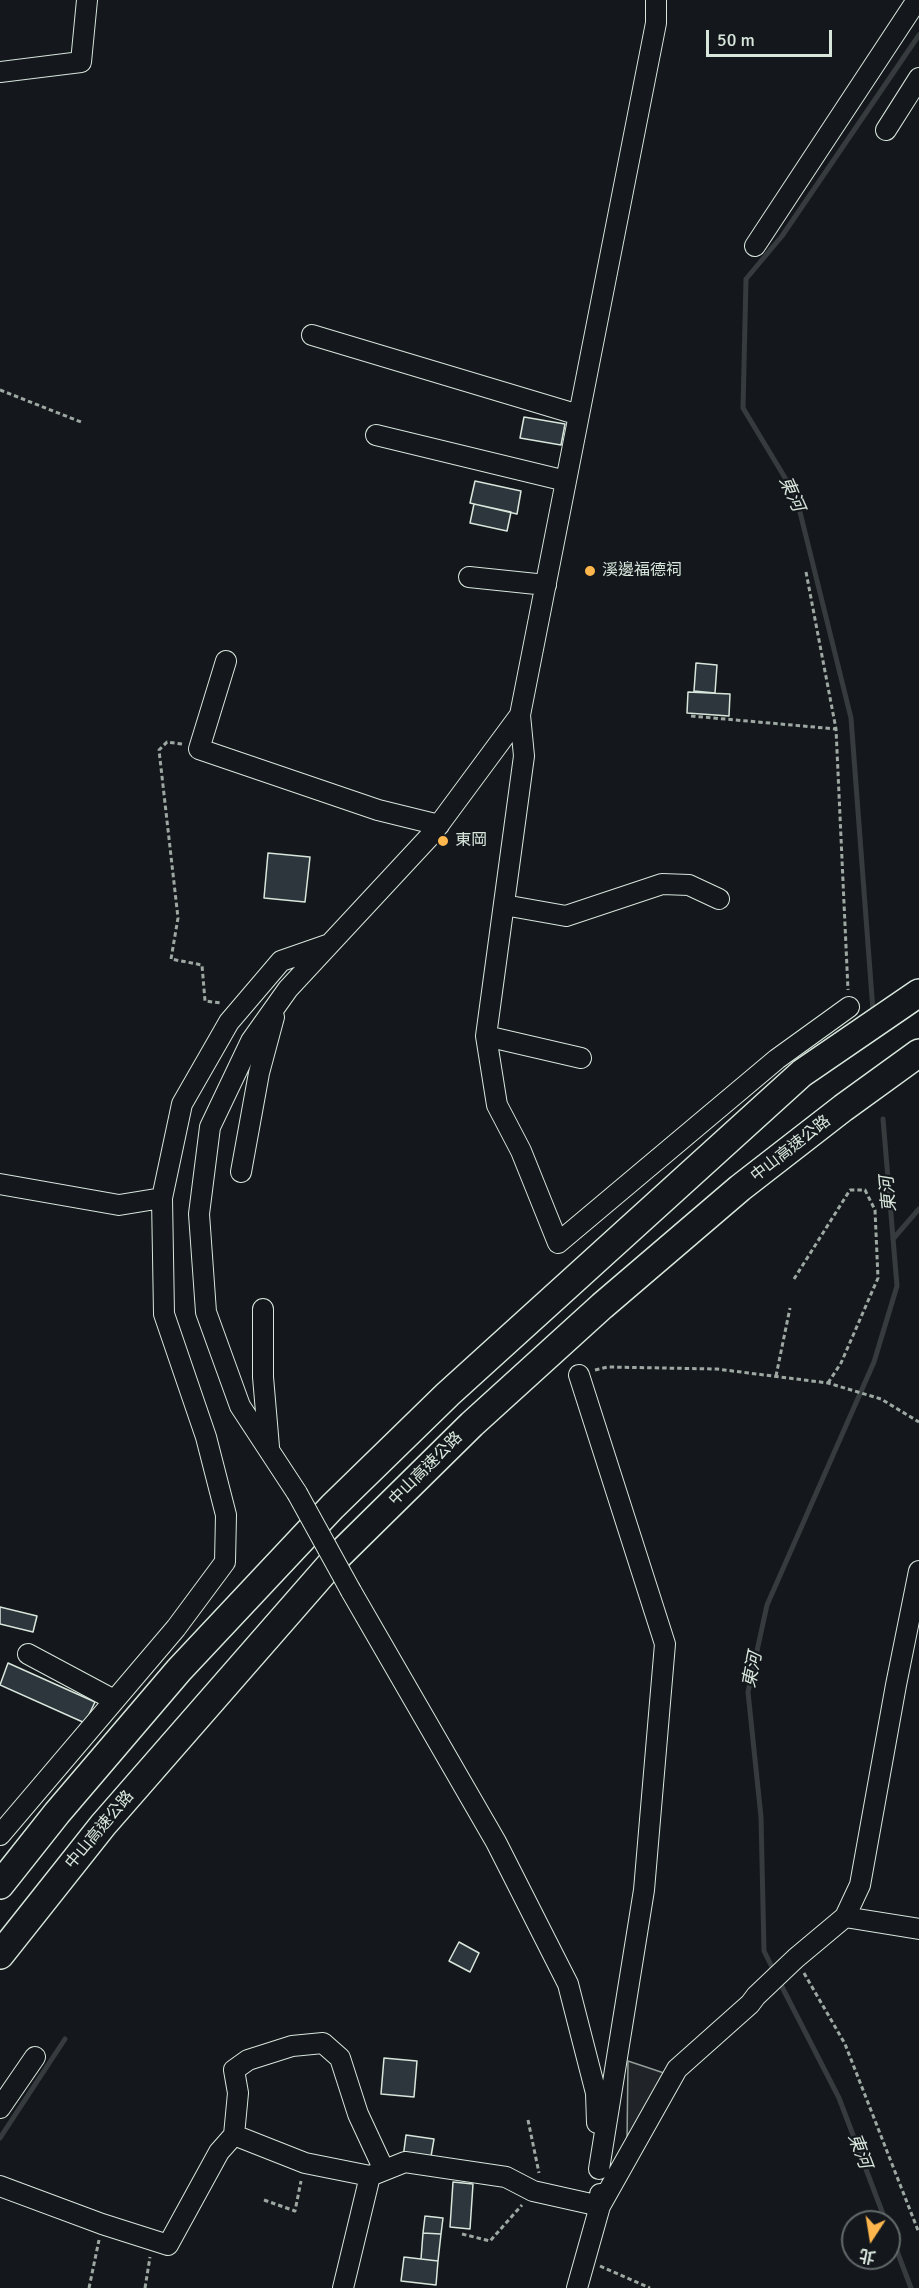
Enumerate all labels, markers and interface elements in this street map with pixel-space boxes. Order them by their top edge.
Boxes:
scale bar [709,18,835,56]
text: 50 m [717,29,755,51]
water label: 東河 [774,473,808,515]
place label: 溪邊福德祠 [602,561,682,581]
marker: 溪邊福德祠 [583,564,597,578]
place label: 東岡 [455,831,487,851]
marker: 東岡 [436,834,450,848]
street label: 中山高速公路 [747,1112,835,1186]
water label: 東河 [877,1175,901,1213]
street label: 中山高速公路 [385,1428,467,1510]
water label: 東河 [739,1650,767,1690]
street label: 中山高速公路 [62,1787,138,1873]
water label: 東河 [842,2130,876,2172]
north arrow [841,2210,901,2270]
text: 北 [858,2244,878,2267]

